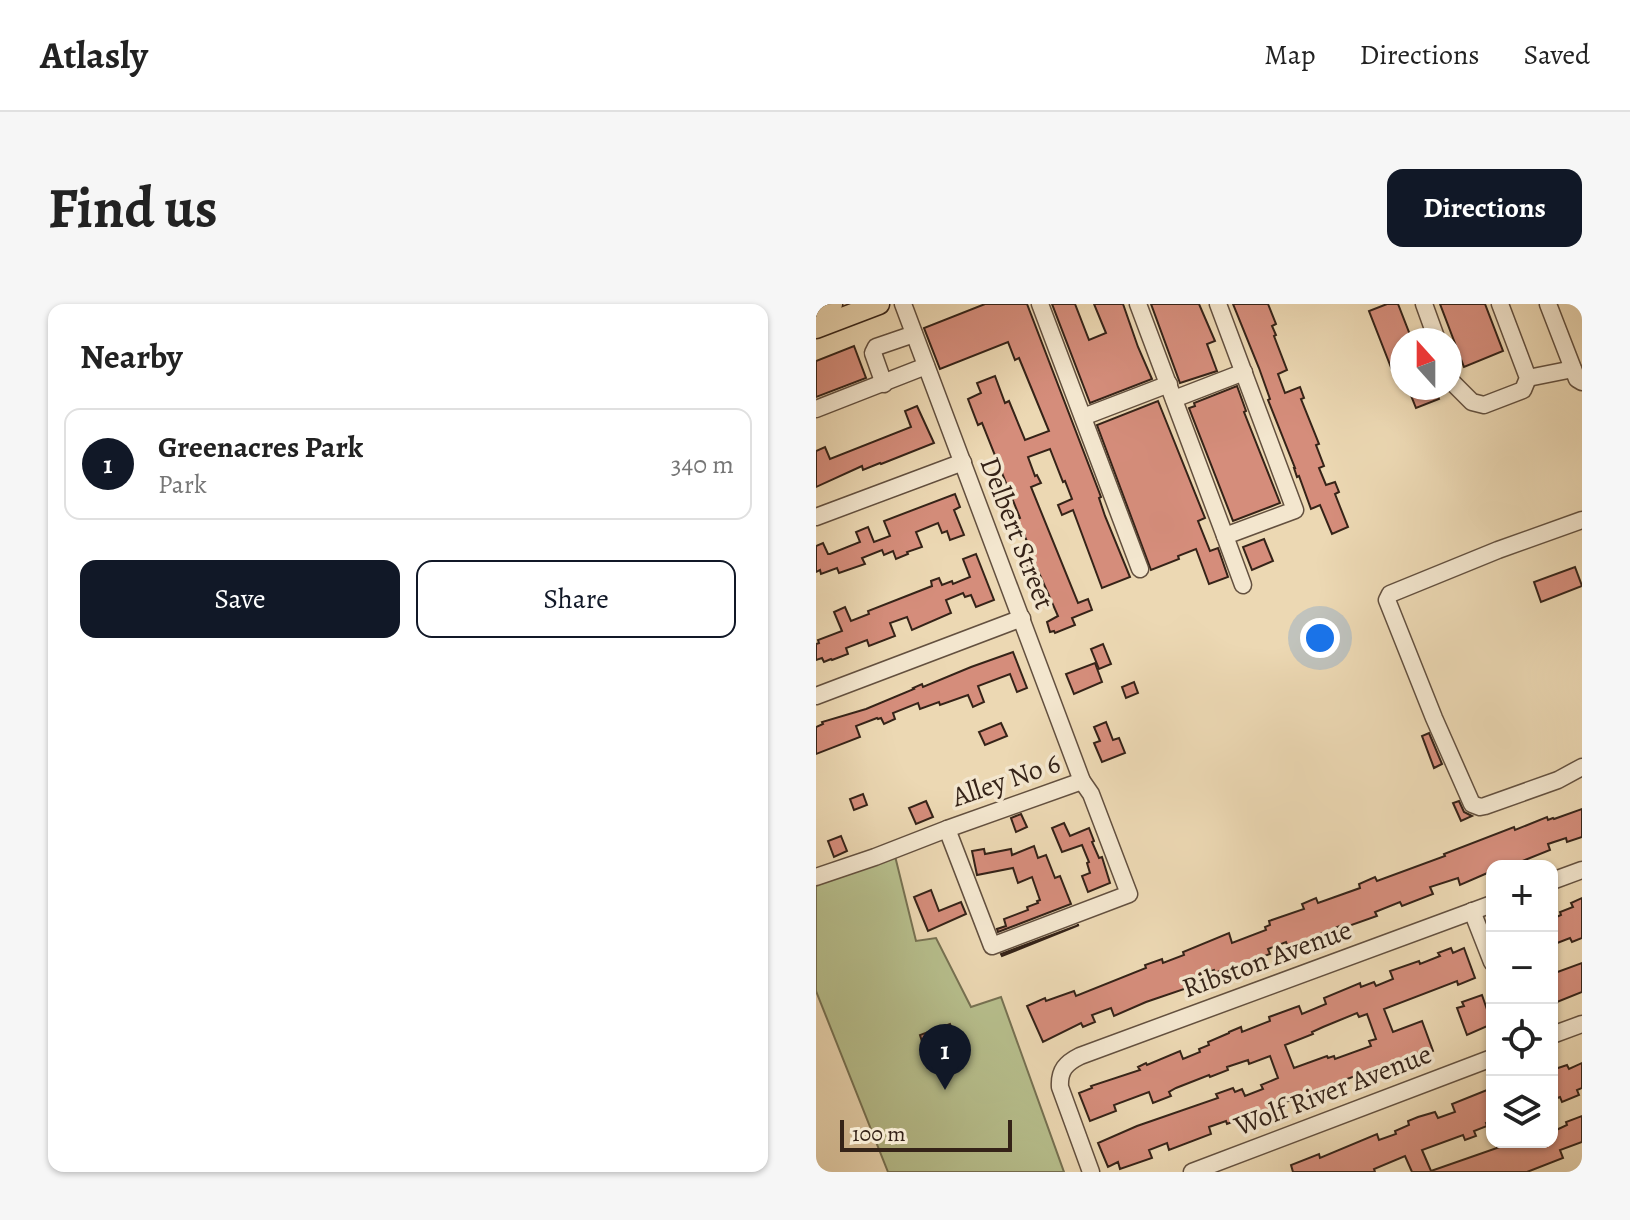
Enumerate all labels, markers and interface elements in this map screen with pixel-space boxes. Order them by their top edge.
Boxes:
text: Atlasly [40,29,148,81]
text: Map [1264,36,1315,74]
text: Directions [1359,36,1480,74]
text: Saved [1524,36,1590,74]
button: Directions [1387,169,1582,247]
text: Find us [48,170,218,246]
north arrow [1390,328,1462,400]
text: Nearby [80,333,183,380]
text: Greenacres Park [158,427,363,467]
text: 1 [103,447,113,482]
text: 340 m [671,447,734,482]
street label: Delbert Street [971,451,1063,615]
text: Park [158,467,207,502]
button: Save [80,560,400,638]
button: Share [416,560,736,638]
your location [1300,618,1340,658]
street label: Alley No 6 [946,744,1065,817]
map controls [1486,860,1558,1148]
button: + [1486,860,1558,932]
street label: Ribston Avenue [1177,911,1357,1007]
button: − [1486,932,1558,1004]
button: locate [1486,1004,1558,1076]
pin: 1 [919,1024,971,1090]
street label: Wolf River Avenue [1228,1035,1437,1145]
button: layers [1486,1076,1558,1148]
scale bar [840,1116,1012,1152]
text: 100 m [852,1119,906,1149]

